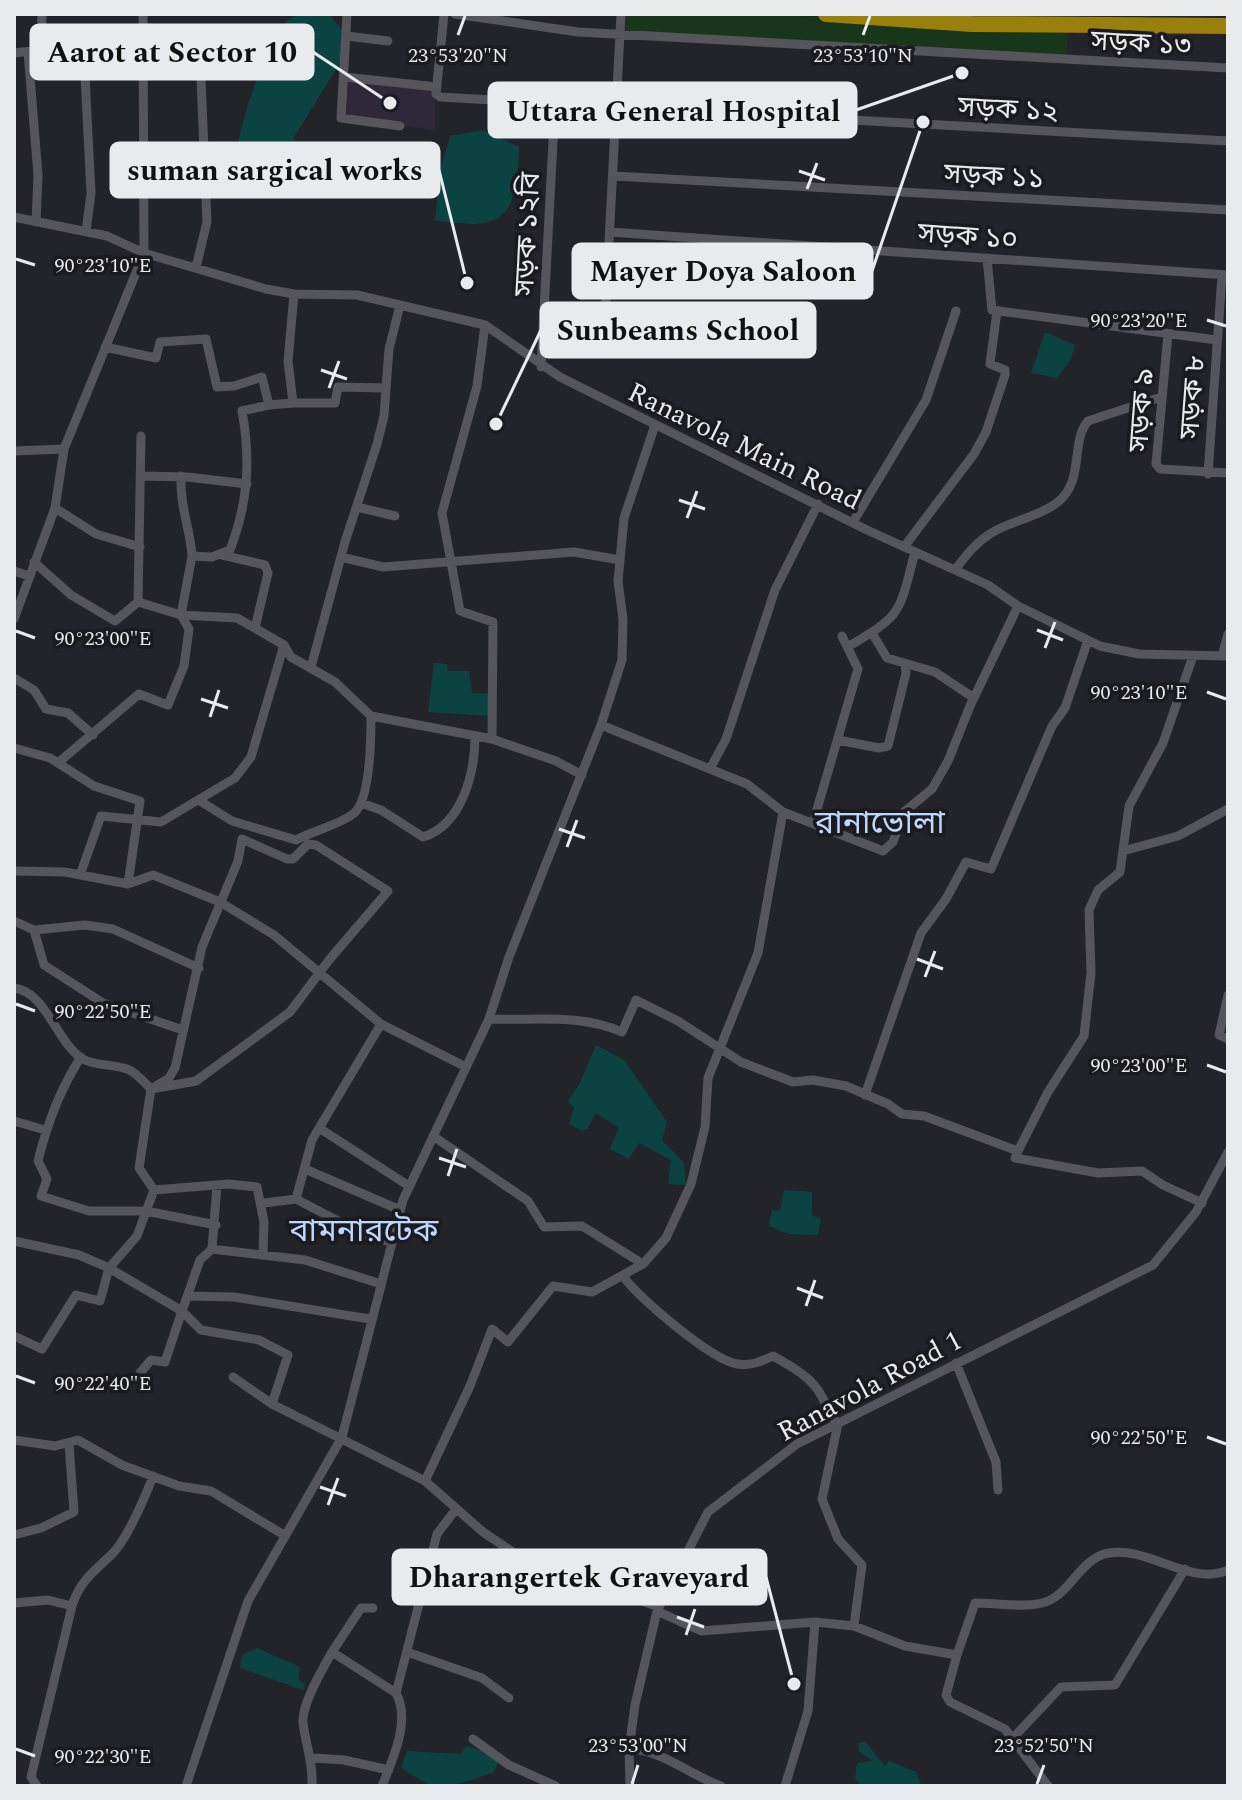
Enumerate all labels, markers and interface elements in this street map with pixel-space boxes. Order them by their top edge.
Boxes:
street label: সড়ক ১৩ [1089,19,1192,68]
callout: Aarot at Sector 10 [31,25,313,79]
text: Aarot at Sector 10 [47,30,297,76]
text: 23°53'20"N [408,41,508,71]
text: 23°53'10"N [813,41,913,71]
callout: Uttara General Hospital [489,83,856,137]
street label: সড়ক ১২ [956,85,1059,134]
text: Uttara General Hospital [505,89,841,135]
callout: suman sargical works [111,143,439,197]
text: suman sargical works [127,148,423,194]
street label: সড়ক ১১ [942,152,1045,201]
street label: সড়ক ১২বি [503,171,552,298]
street label: সড়ক ১০ [915,211,1019,261]
callout: Mayer Doya Saloon [573,244,872,298]
text: Mayer Doya Saloon [589,249,857,295]
text: 90°23'10"E [54,251,152,281]
callout: Sunbeams School [541,303,815,357]
text: 90°23'20"E [1090,306,1188,336]
text: Sunbeams School [557,308,799,354]
street label: সড়ক ৮ [1168,354,1217,441]
street label: সড়ক ৯ [1117,367,1166,454]
street label: Ranavola Main Road [620,371,869,522]
text: 90°23'00"E [54,624,152,654]
text: 90°23'10"E [1090,678,1188,708]
district label: রানাভোলা [814,799,945,848]
text: 90°22'50"E [54,997,152,1027]
text: 90°23'00"E [1090,1051,1188,1081]
district label: বামনারটেক [289,1207,440,1256]
street label: Ranavola Road 1 [770,1319,970,1453]
text: 90°22'40"E [54,1369,152,1399]
text: 90°22'50"E [1090,1423,1188,1453]
callout: Dharangertek Graveyard [393,1550,766,1604]
text: Dharangertek Graveyard [409,1555,749,1601]
text: 23°53'00"N [588,1731,688,1761]
text: 23°52'50"N [994,1731,1094,1761]
text: 90°22'30"E [54,1742,152,1772]

